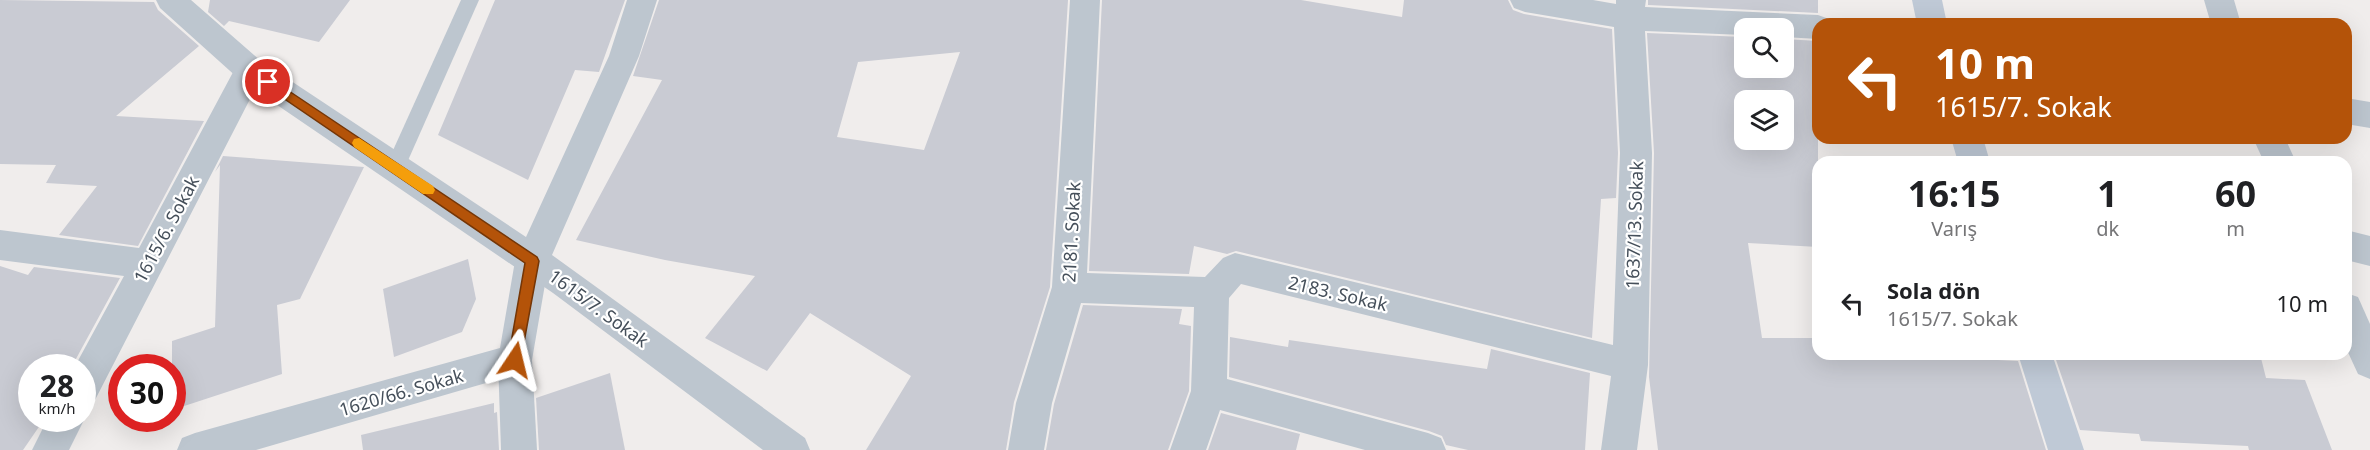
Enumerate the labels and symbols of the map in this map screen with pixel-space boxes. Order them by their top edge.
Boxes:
pin [242,56,293,107]
street label: 1637/13. Sokak [1620,160,1648,289]
street label: 1615/6. Sokak [128,171,204,287]
street label: 2181. Sokak [1056,181,1086,283]
street label: 1615/7. Sokak [544,264,654,353]
street label: 2183. Sokak [1286,270,1390,316]
position arrow [483,328,547,392]
speed limit sign: 30 [108,354,186,432]
street label: 1620/66. Sokak [336,363,466,421]

